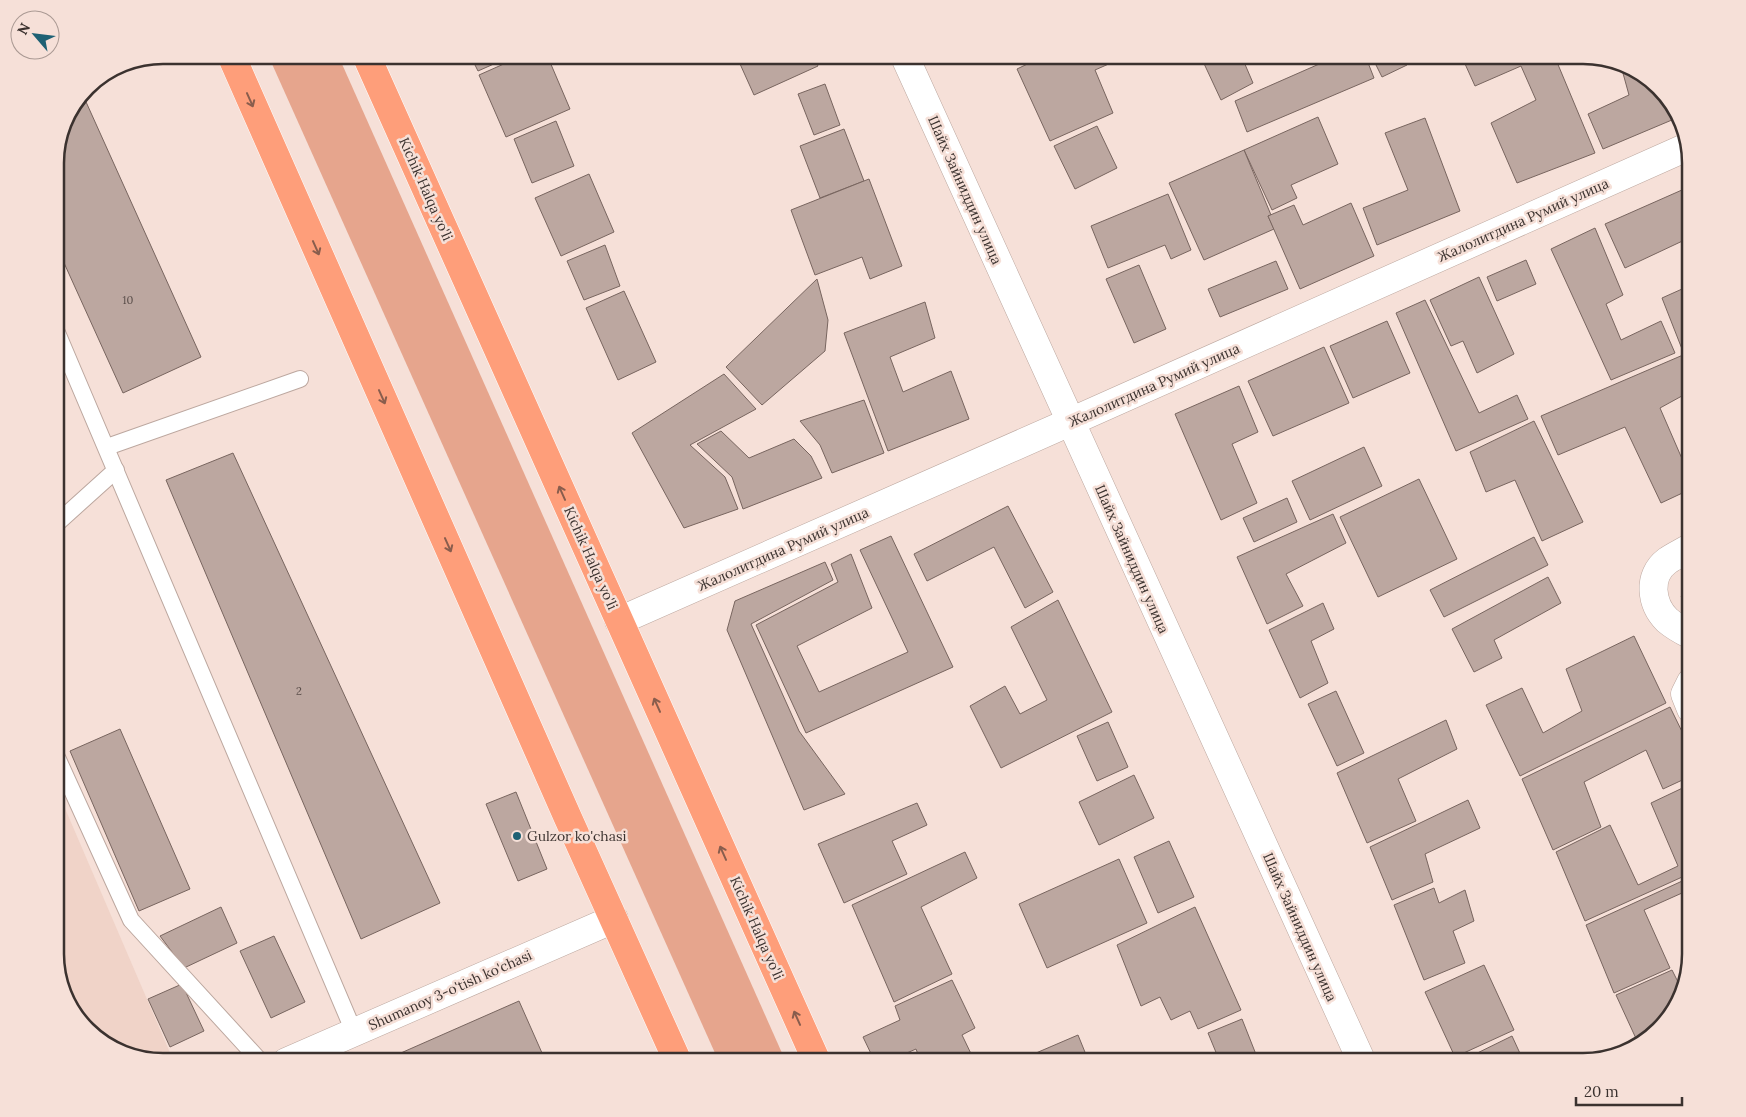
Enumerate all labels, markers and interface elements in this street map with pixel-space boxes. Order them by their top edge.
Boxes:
north arrow [10,10,60,60]
text: N [13,20,34,38]
one-way arrow [246,92,256,107]
street label: Шайх Зайниддин улица [924,113,1006,267]
street label: Kichik Halqa yo'li [395,135,457,243]
street label: Жалолитдина Румий улица [1435,174,1611,266]
one-way arrow [312,240,322,255]
house number: 10 [123,293,134,307]
street label: Жалолитдина Румий улица [1066,339,1242,431]
one-way arrow [377,389,387,404]
street label: Шайх Зайниддин улица [1091,482,1173,636]
one-way arrow [557,486,566,501]
street label: Жалолитдина Румий улица [695,503,871,595]
street label: Kichik Halqa yo'li [560,504,622,612]
one-way arrow [443,537,453,552]
house number: 2 [296,684,302,698]
one-way arrow [652,698,661,713]
place label: Gulzor ko'chasi [527,827,626,845]
marker: Gulzor ko'chasi [511,830,523,842]
one-way arrow [718,846,728,861]
street label: Шайх Зайниддин улица [1259,850,1341,1004]
street label: Kichik Halqa yo'li [726,874,788,982]
street label: Shumanoy 3-o'tish ko'chasi [365,946,535,1034]
one-way arrow [792,1010,802,1025]
scale bar [1576,1074,1682,1106]
text: 20 m [1584,1082,1619,1101]

